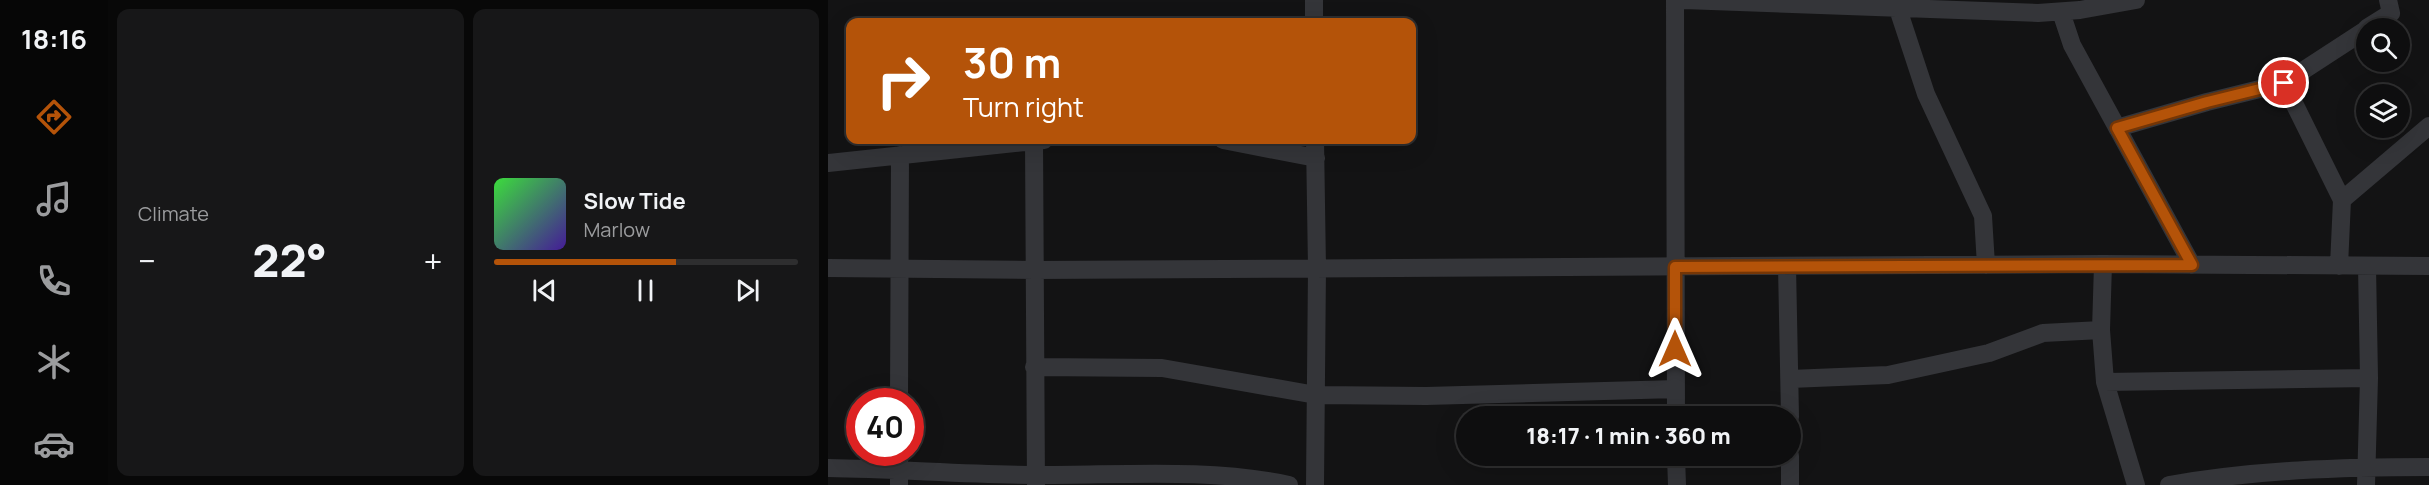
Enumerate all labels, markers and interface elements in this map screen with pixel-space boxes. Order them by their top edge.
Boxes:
map controls [2356,18,2410,138]
button: search [2356,18,2410,72]
text: 18:16 [21,20,87,57]
text: 30 m [963,33,1061,91]
icon: right [864,42,942,120]
pin [2258,57,2309,108]
icon: arrive [2267,66,2300,99]
button: layers [2356,84,2410,138]
text: Turn right [963,88,1084,125]
icon: directions [33,96,75,138]
icon: music [33,178,75,220]
text: Slow Tide [584,186,686,216]
text: Climate [138,200,209,227]
text: Marlow [584,216,650,243]
text: 22° [252,229,327,291]
text: − [138,238,156,283]
text: + [423,238,442,283]
icon: phone [33,260,75,302]
icon: previous [528,274,561,307]
icon: pause [629,274,662,307]
icon: next [731,274,764,307]
position arrow [1643,317,1707,381]
icon: climate [33,341,75,383]
speed limit sign: 40 [846,388,924,466]
text: 18:17 · 1 min · 360 m [1526,421,1731,451]
icon: car [33,423,75,465]

